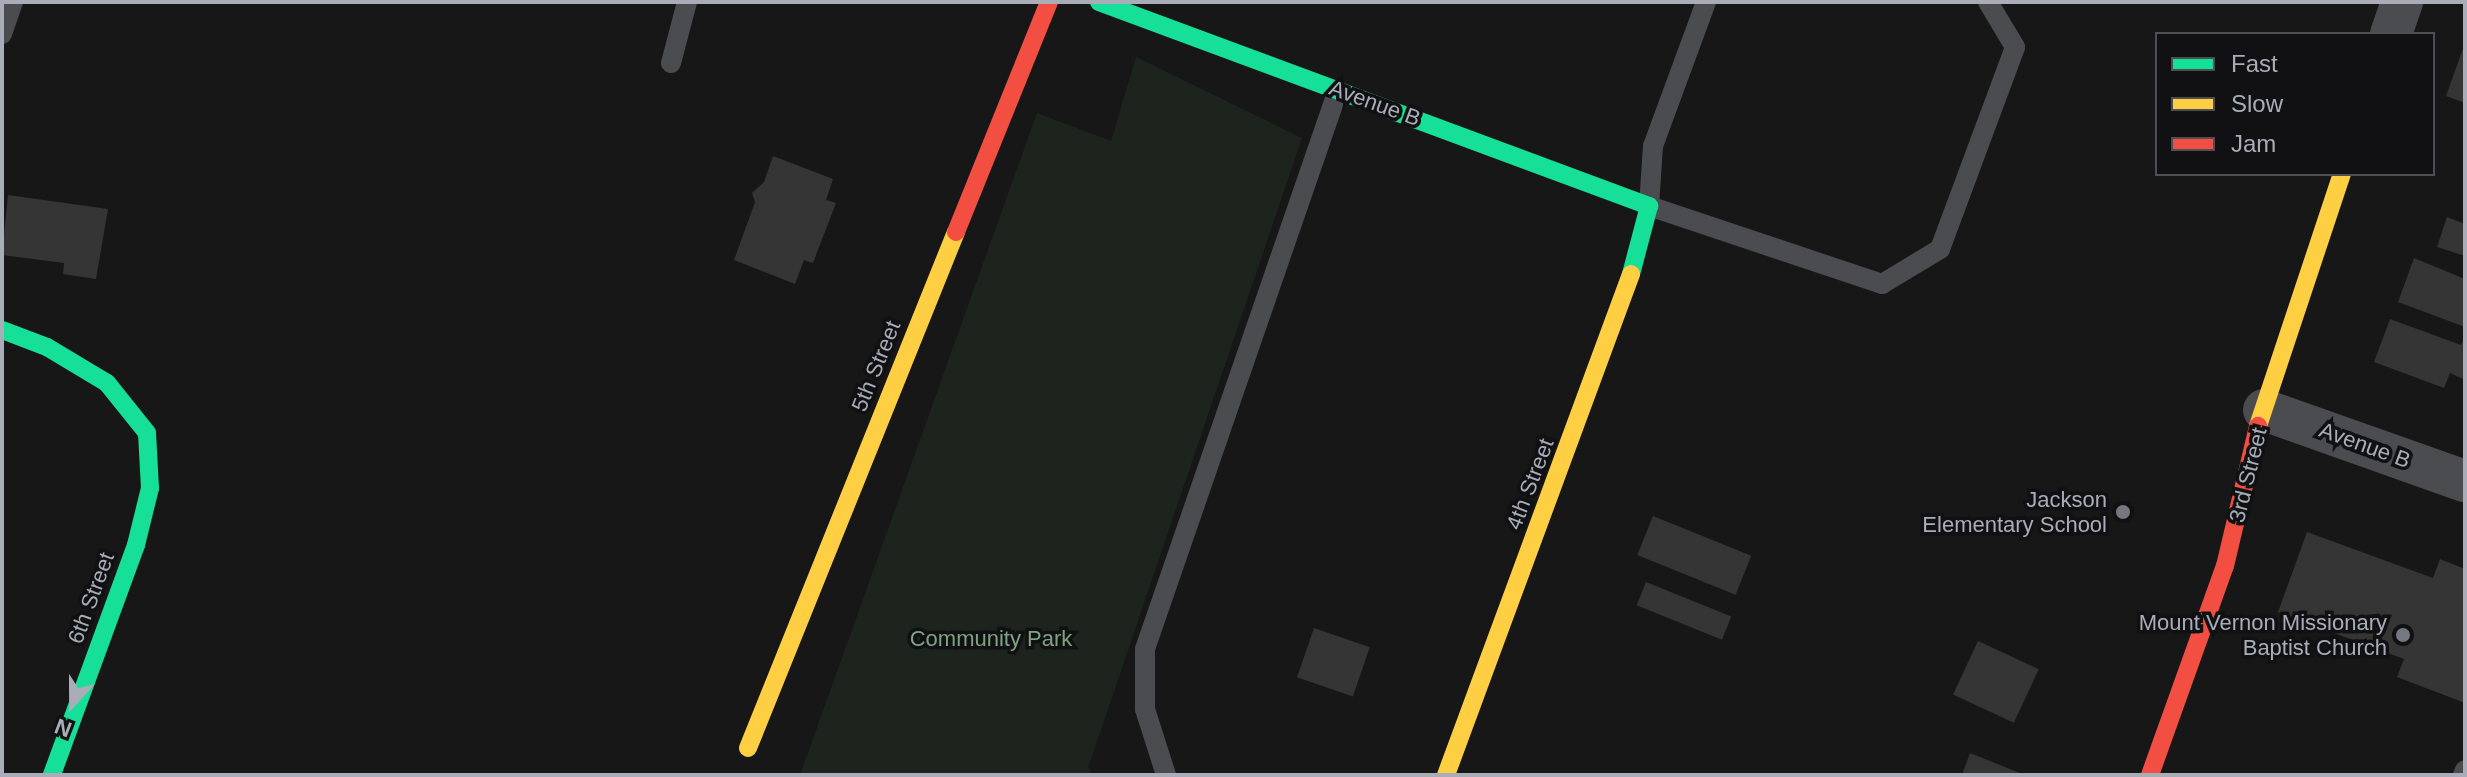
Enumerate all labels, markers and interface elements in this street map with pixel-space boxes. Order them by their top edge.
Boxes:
legend [2155,32,2435,176]
text: Fast [2231,50,2278,77]
street label: Avenue B [1326,74,1424,132]
text: Slow [2231,90,2283,117]
text: Jam [2231,130,2276,157]
street label: 5th Street [846,317,906,415]
street label: Avenue B [2316,416,2414,474]
street label: 3rd Street [2224,425,2272,525]
street label: 4th Street [1501,435,1559,533]
place label: Jackson Elementary School [1922,486,2107,538]
marker: Jackson Elementary School [2114,503,2132,521]
street label: 6th Street [62,549,120,647]
place label: Mount Vernon Missionary Baptist Church [2139,609,2387,660]
park label: Community Park [910,626,1072,652]
marker: Mount Vernon Missionary Baptist Church [2394,626,2412,644]
north arrow [32,665,112,745]
text: N [51,713,75,742]

